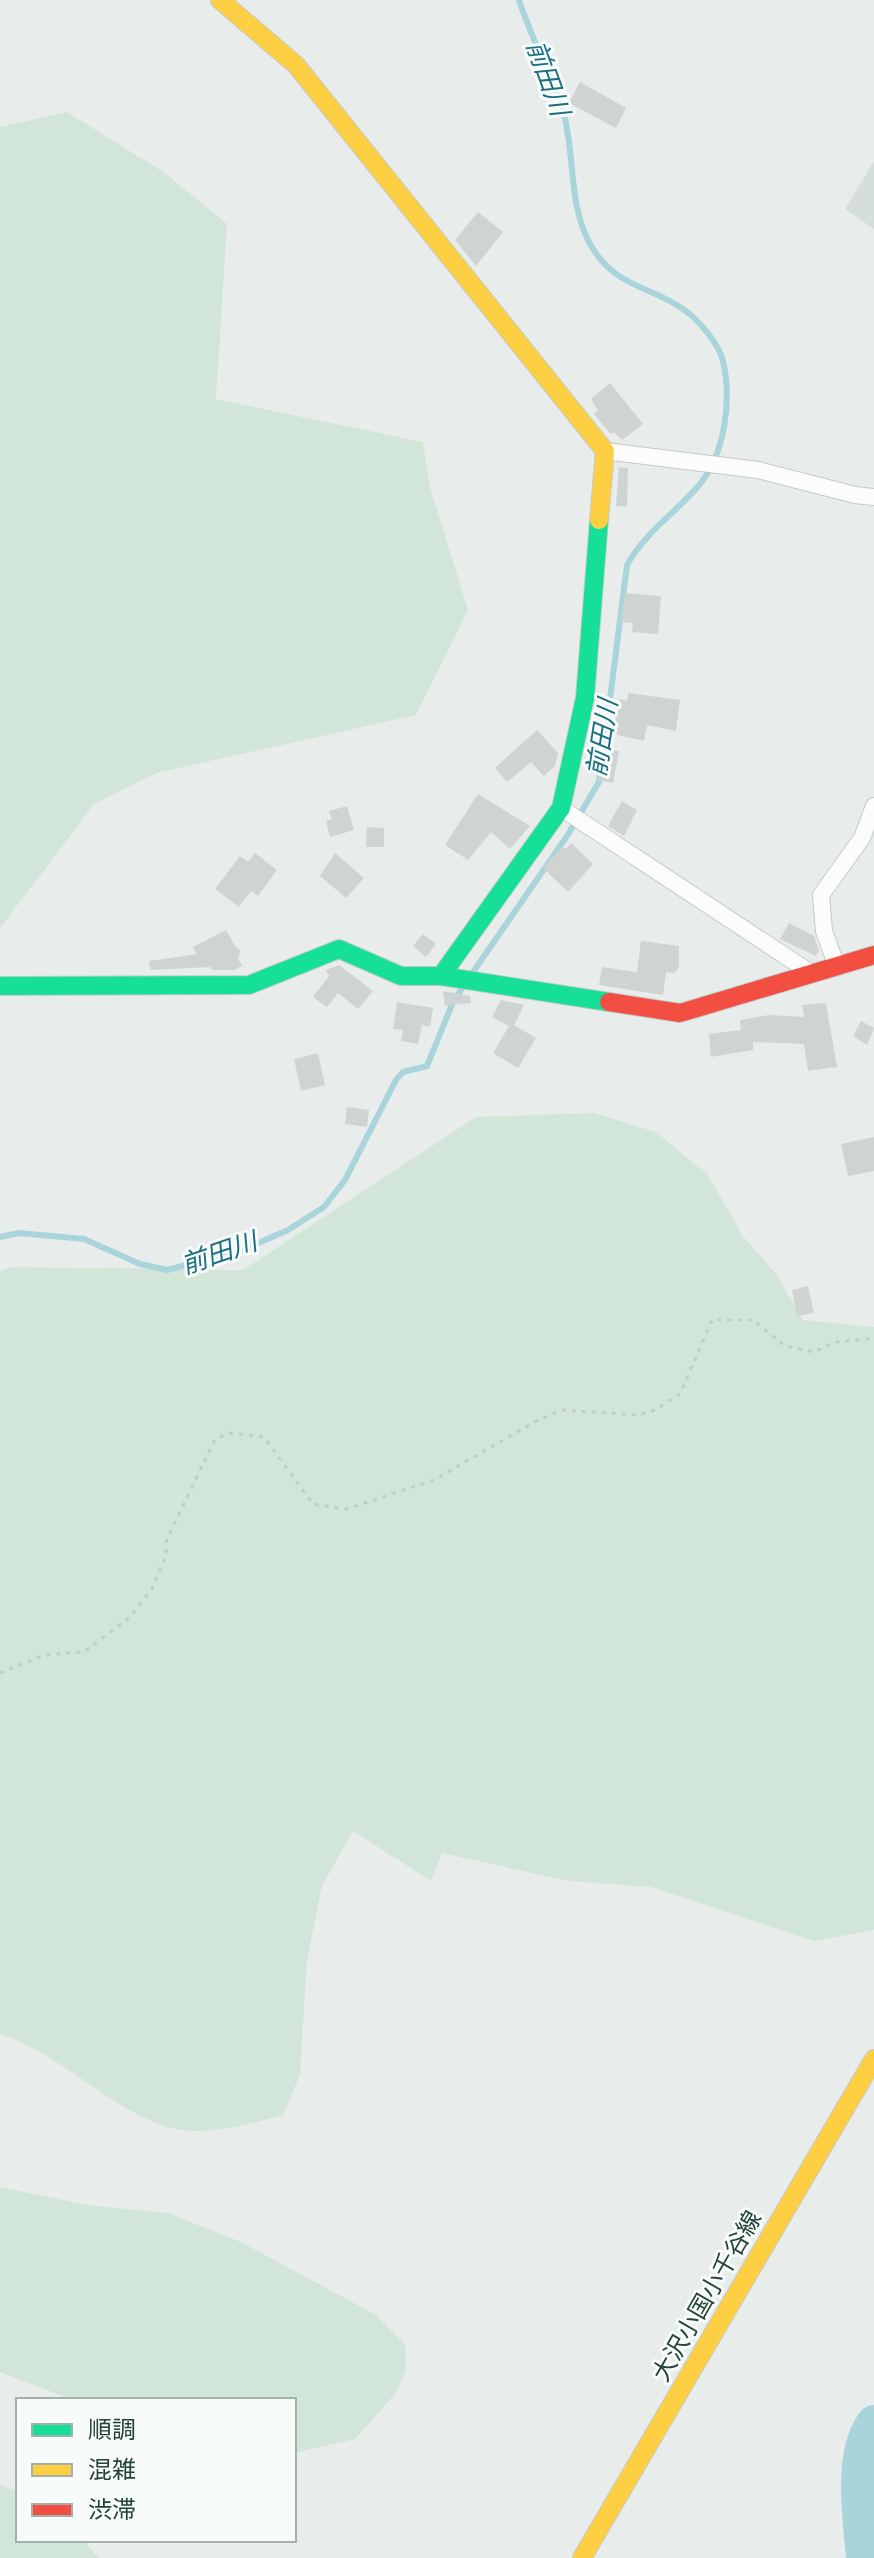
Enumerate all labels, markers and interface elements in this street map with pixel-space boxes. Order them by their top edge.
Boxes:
water label: 前田川 [521,36,577,123]
water label: 前田川 [580,694,623,779]
water label: 前田川 [177,1224,264,1280]
street label: 大沢小国小千谷線 [646,2205,767,2386]
legend [16,2398,296,2542]
text: 順調 [88,2415,136,2444]
text: 混雑 [88,2455,136,2484]
text: 渋滞 [88,2495,136,2524]

